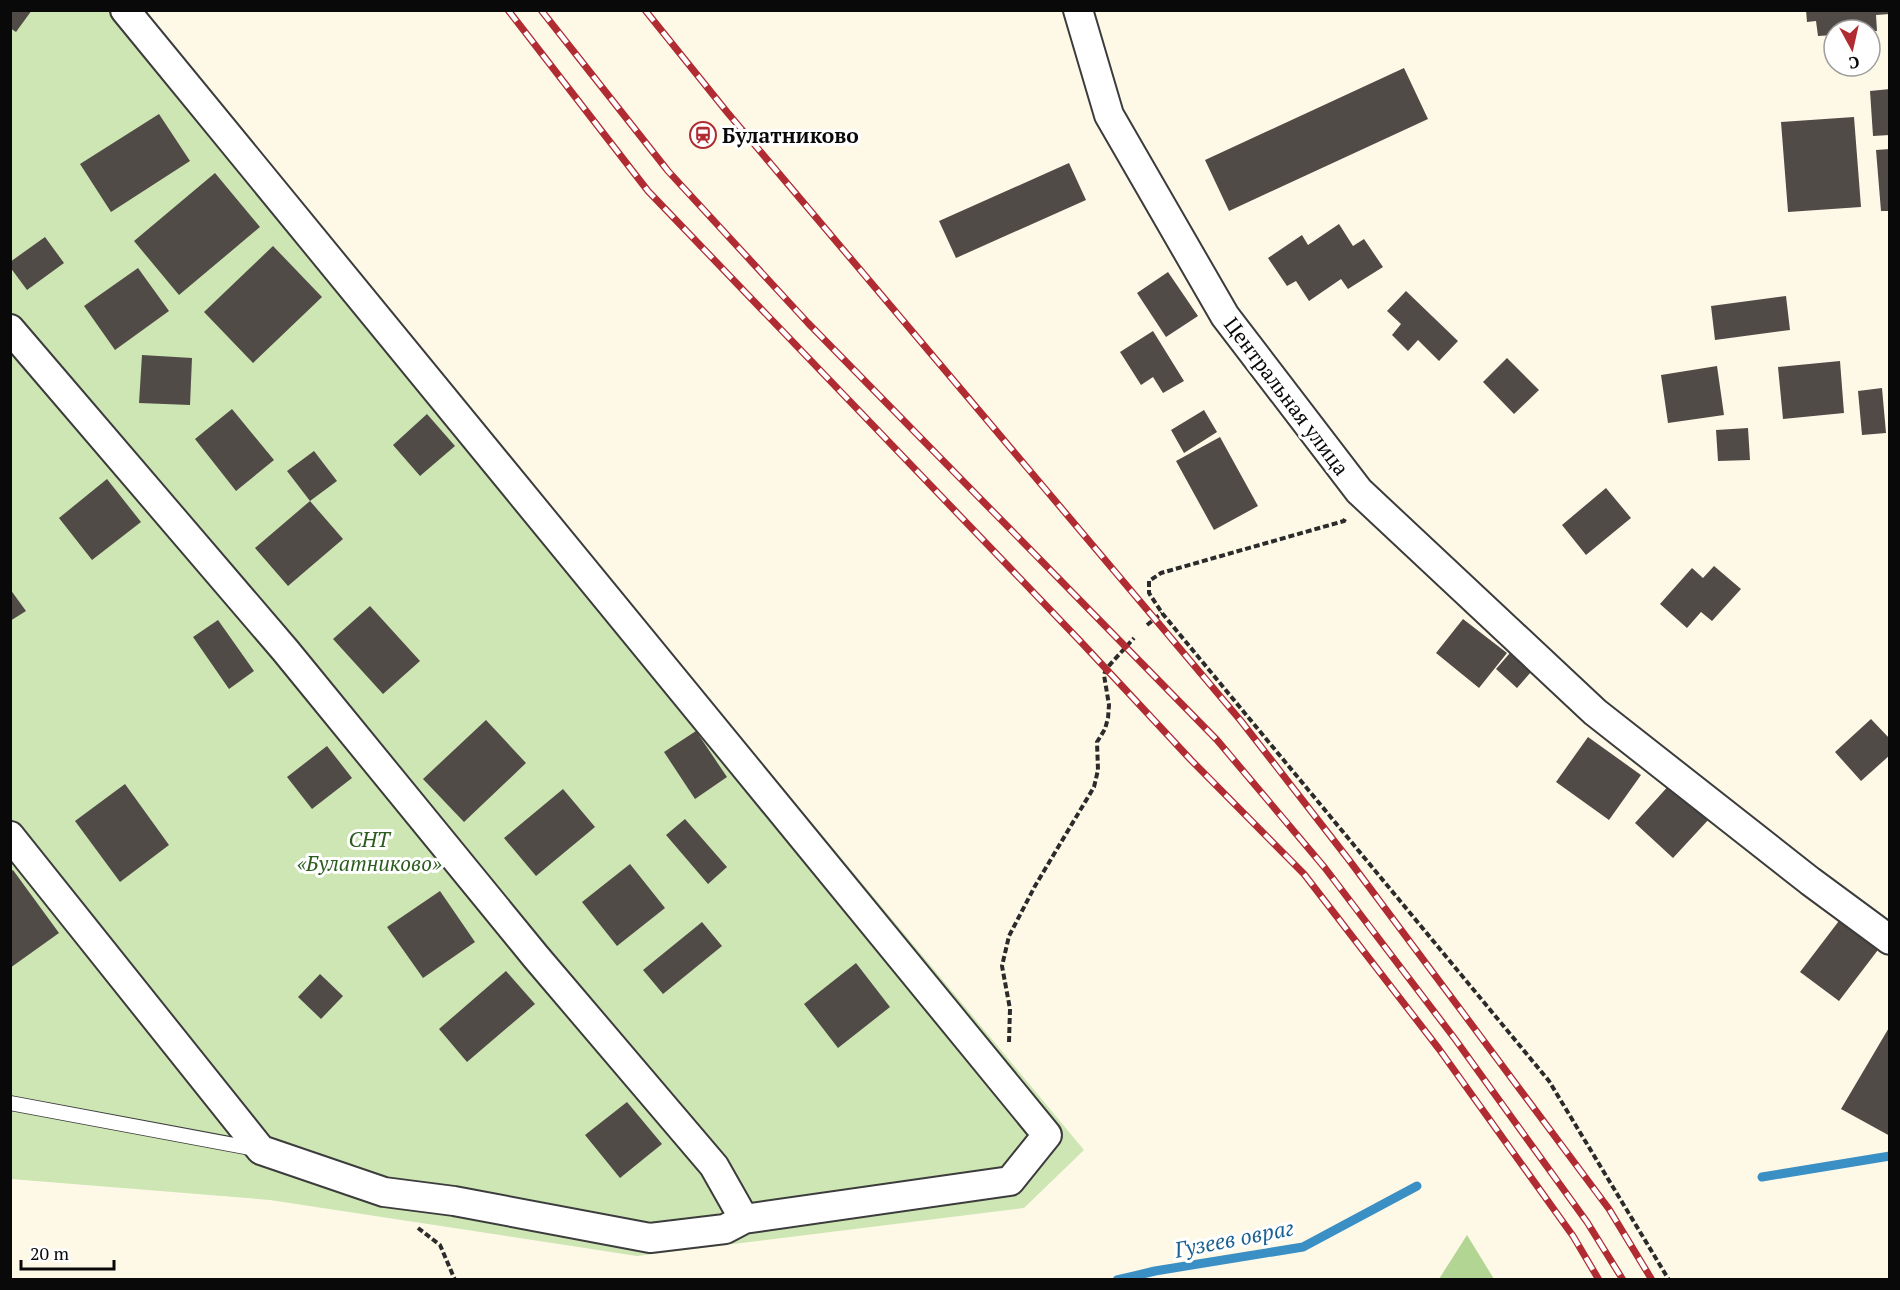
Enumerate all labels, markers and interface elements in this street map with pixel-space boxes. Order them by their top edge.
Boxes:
north arrow [1822,18,1882,78]
text: С [1847,51,1861,74]
station icon: Булатниково [688,120,718,150]
place label: Булатниково [722,121,859,149]
street label: Центральная улица [1218,311,1356,481]
park label: СНТ «Булатниково» [296,825,442,877]
water label: Гузеев овраг [1171,1212,1297,1264]
scale bar [21,1233,114,1271]
text: 20 m [30,1241,70,1265]

